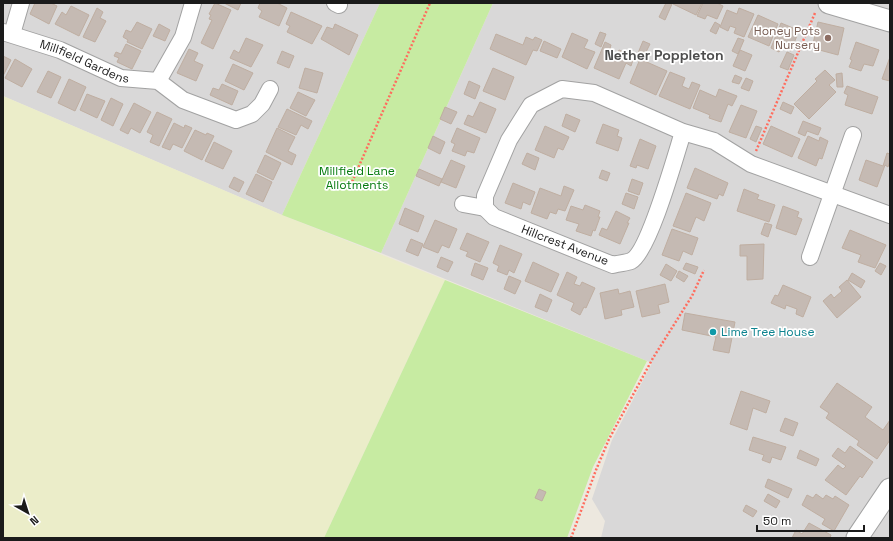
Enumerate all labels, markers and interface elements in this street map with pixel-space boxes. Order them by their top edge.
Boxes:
place label: Honey Pots Nursery [754,23,820,53]
marker: Honey Pots Nursery [823,33,833,43]
street label: Millfield Gardens [38,36,130,87]
district label: Nether Poppleton [604,46,724,64]
park label: Millfield Lane Allotments [319,163,395,193]
street label: Hillcrest Avenue [519,221,611,269]
place label: Lime Tree House [721,324,815,340]
marker: Lime Tree House [708,327,718,337]
north arrow [8,493,48,533]
scale bar [757,507,864,533]
text: N [27,513,42,529]
text: 50 m [763,513,791,529]

